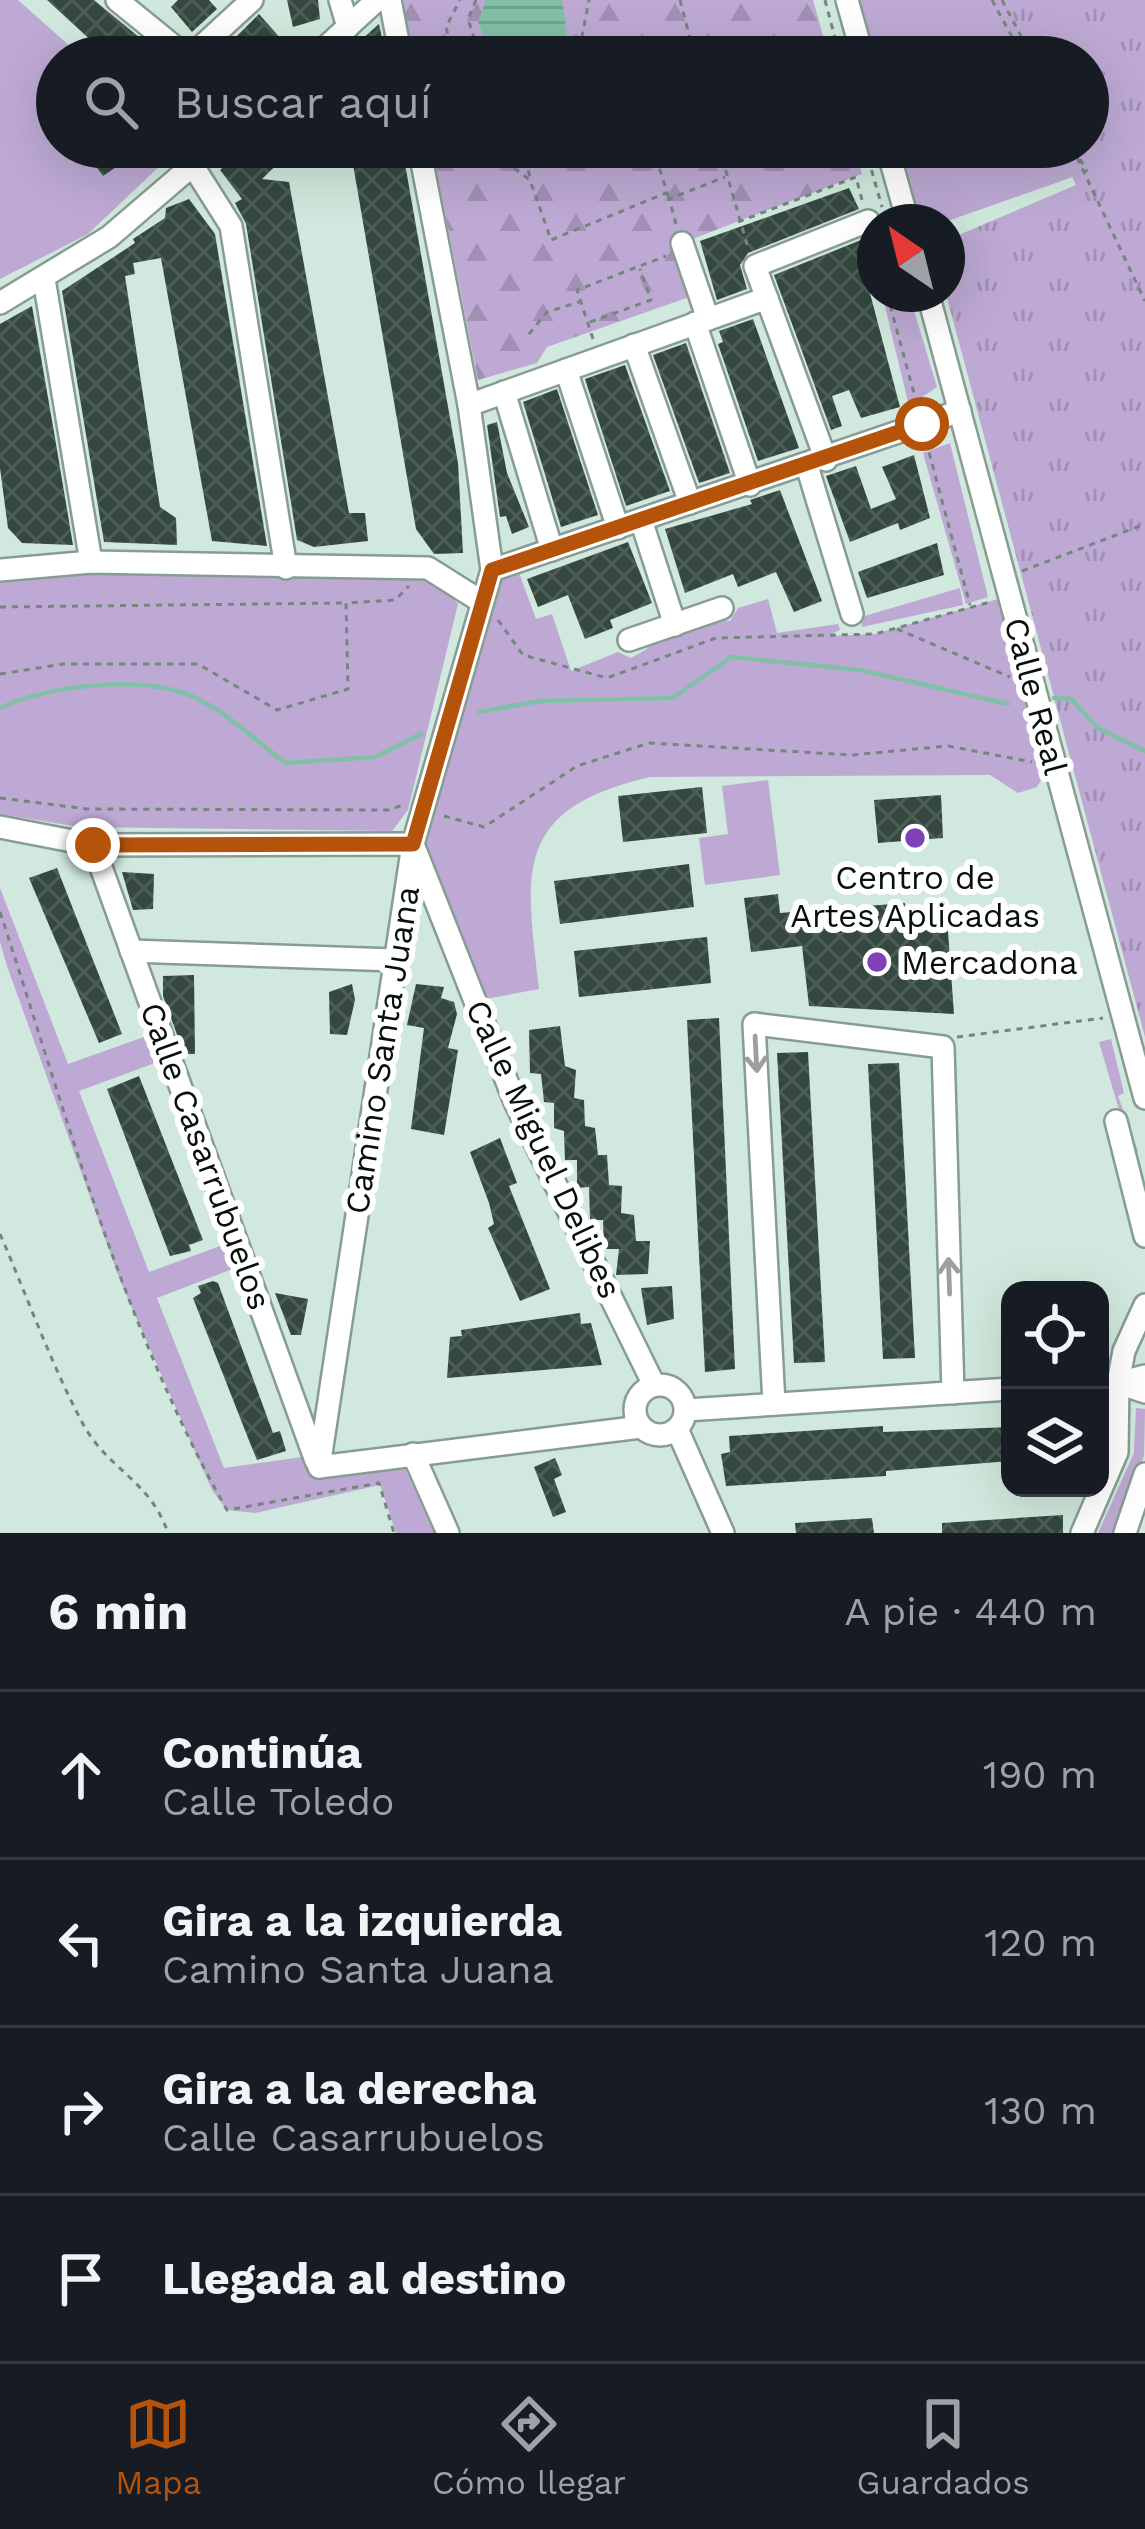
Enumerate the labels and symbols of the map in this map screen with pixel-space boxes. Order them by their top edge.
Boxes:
north arrow [857,204,965,312]
route start [895,397,949,451]
street label: Calle Real [996,613,1076,779]
route end [66,818,120,872]
marker: Centro de Artes Aplicadas [902,825,928,851]
place label: Centro de Artes Aplicadas [790,858,1040,935]
street label: Camino Santa Juana [337,883,427,1217]
place label: Mercadona [901,943,1078,982]
marker: Mercadona [864,949,890,975]
street label: Calle Miguel Delibes [458,994,630,1304]
street label: Calle Casarrubuelos [132,997,280,1315]
one-way arrow [745,1034,768,1073]
one-way arrow [938,1257,961,1296]

